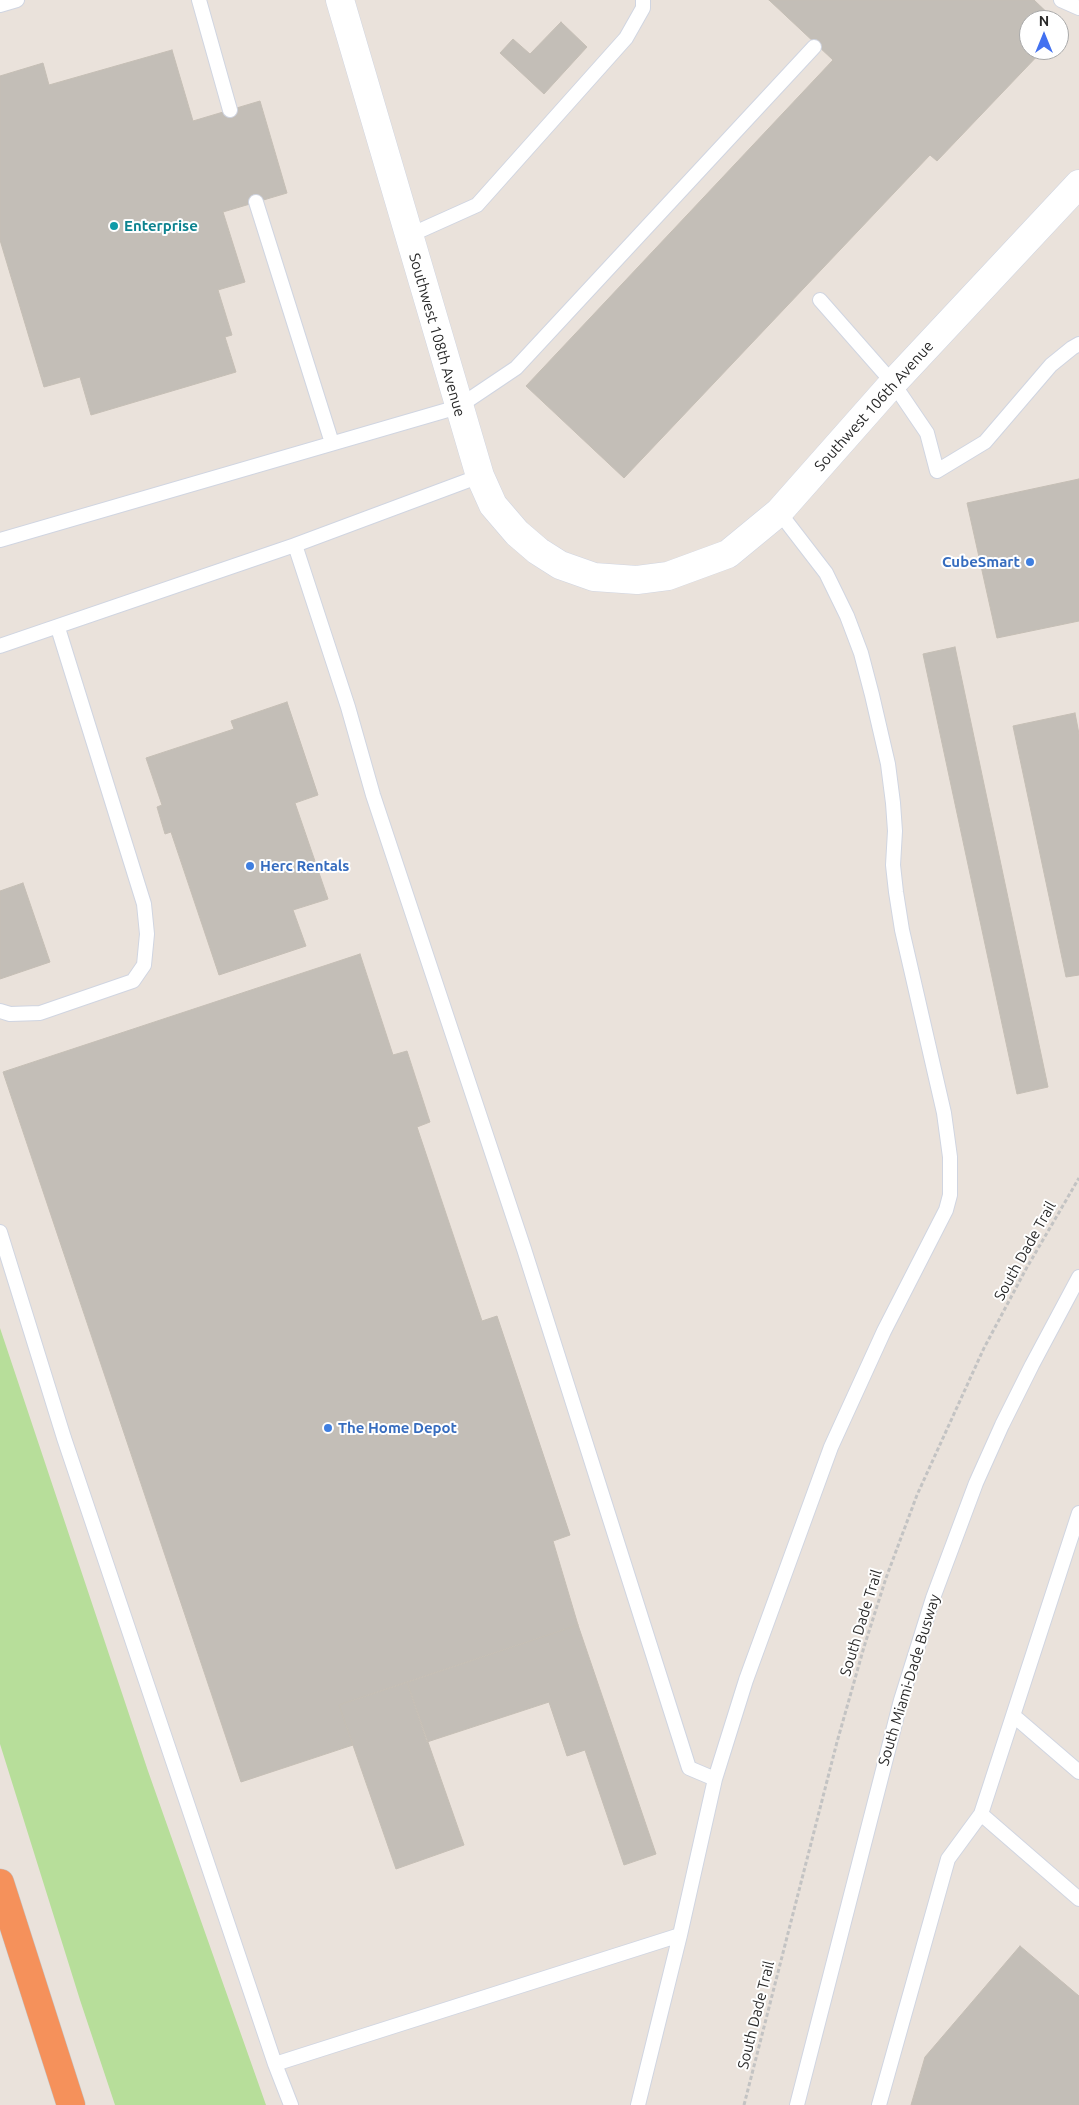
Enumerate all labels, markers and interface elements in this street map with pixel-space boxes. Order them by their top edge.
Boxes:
north arrow [1019,10,1069,60]
text: N [1039,13,1049,29]
place label: Enterprise [124,217,198,235]
marker: Enterprise [108,220,120,232]
street label: Southwest 108th Avenue [405,251,469,419]
street label: Southwest 106th Avenue [811,337,937,475]
place label: CubeSmart [942,553,1020,571]
marker: CubeSmart [1024,556,1036,568]
place label: Herc Rentals [260,857,349,875]
marker: Herc Rentals [244,860,256,872]
street label: South Dade Trail [990,1198,1060,1304]
place label: The Home Depot [338,1419,457,1437]
marker: The Home Depot [322,1422,334,1434]
street label: South Dade Trail [836,1567,886,1679]
street label: South Miami-Dade Busway [874,1592,944,1768]
street label: South Dade Trail [734,1959,778,2071]

